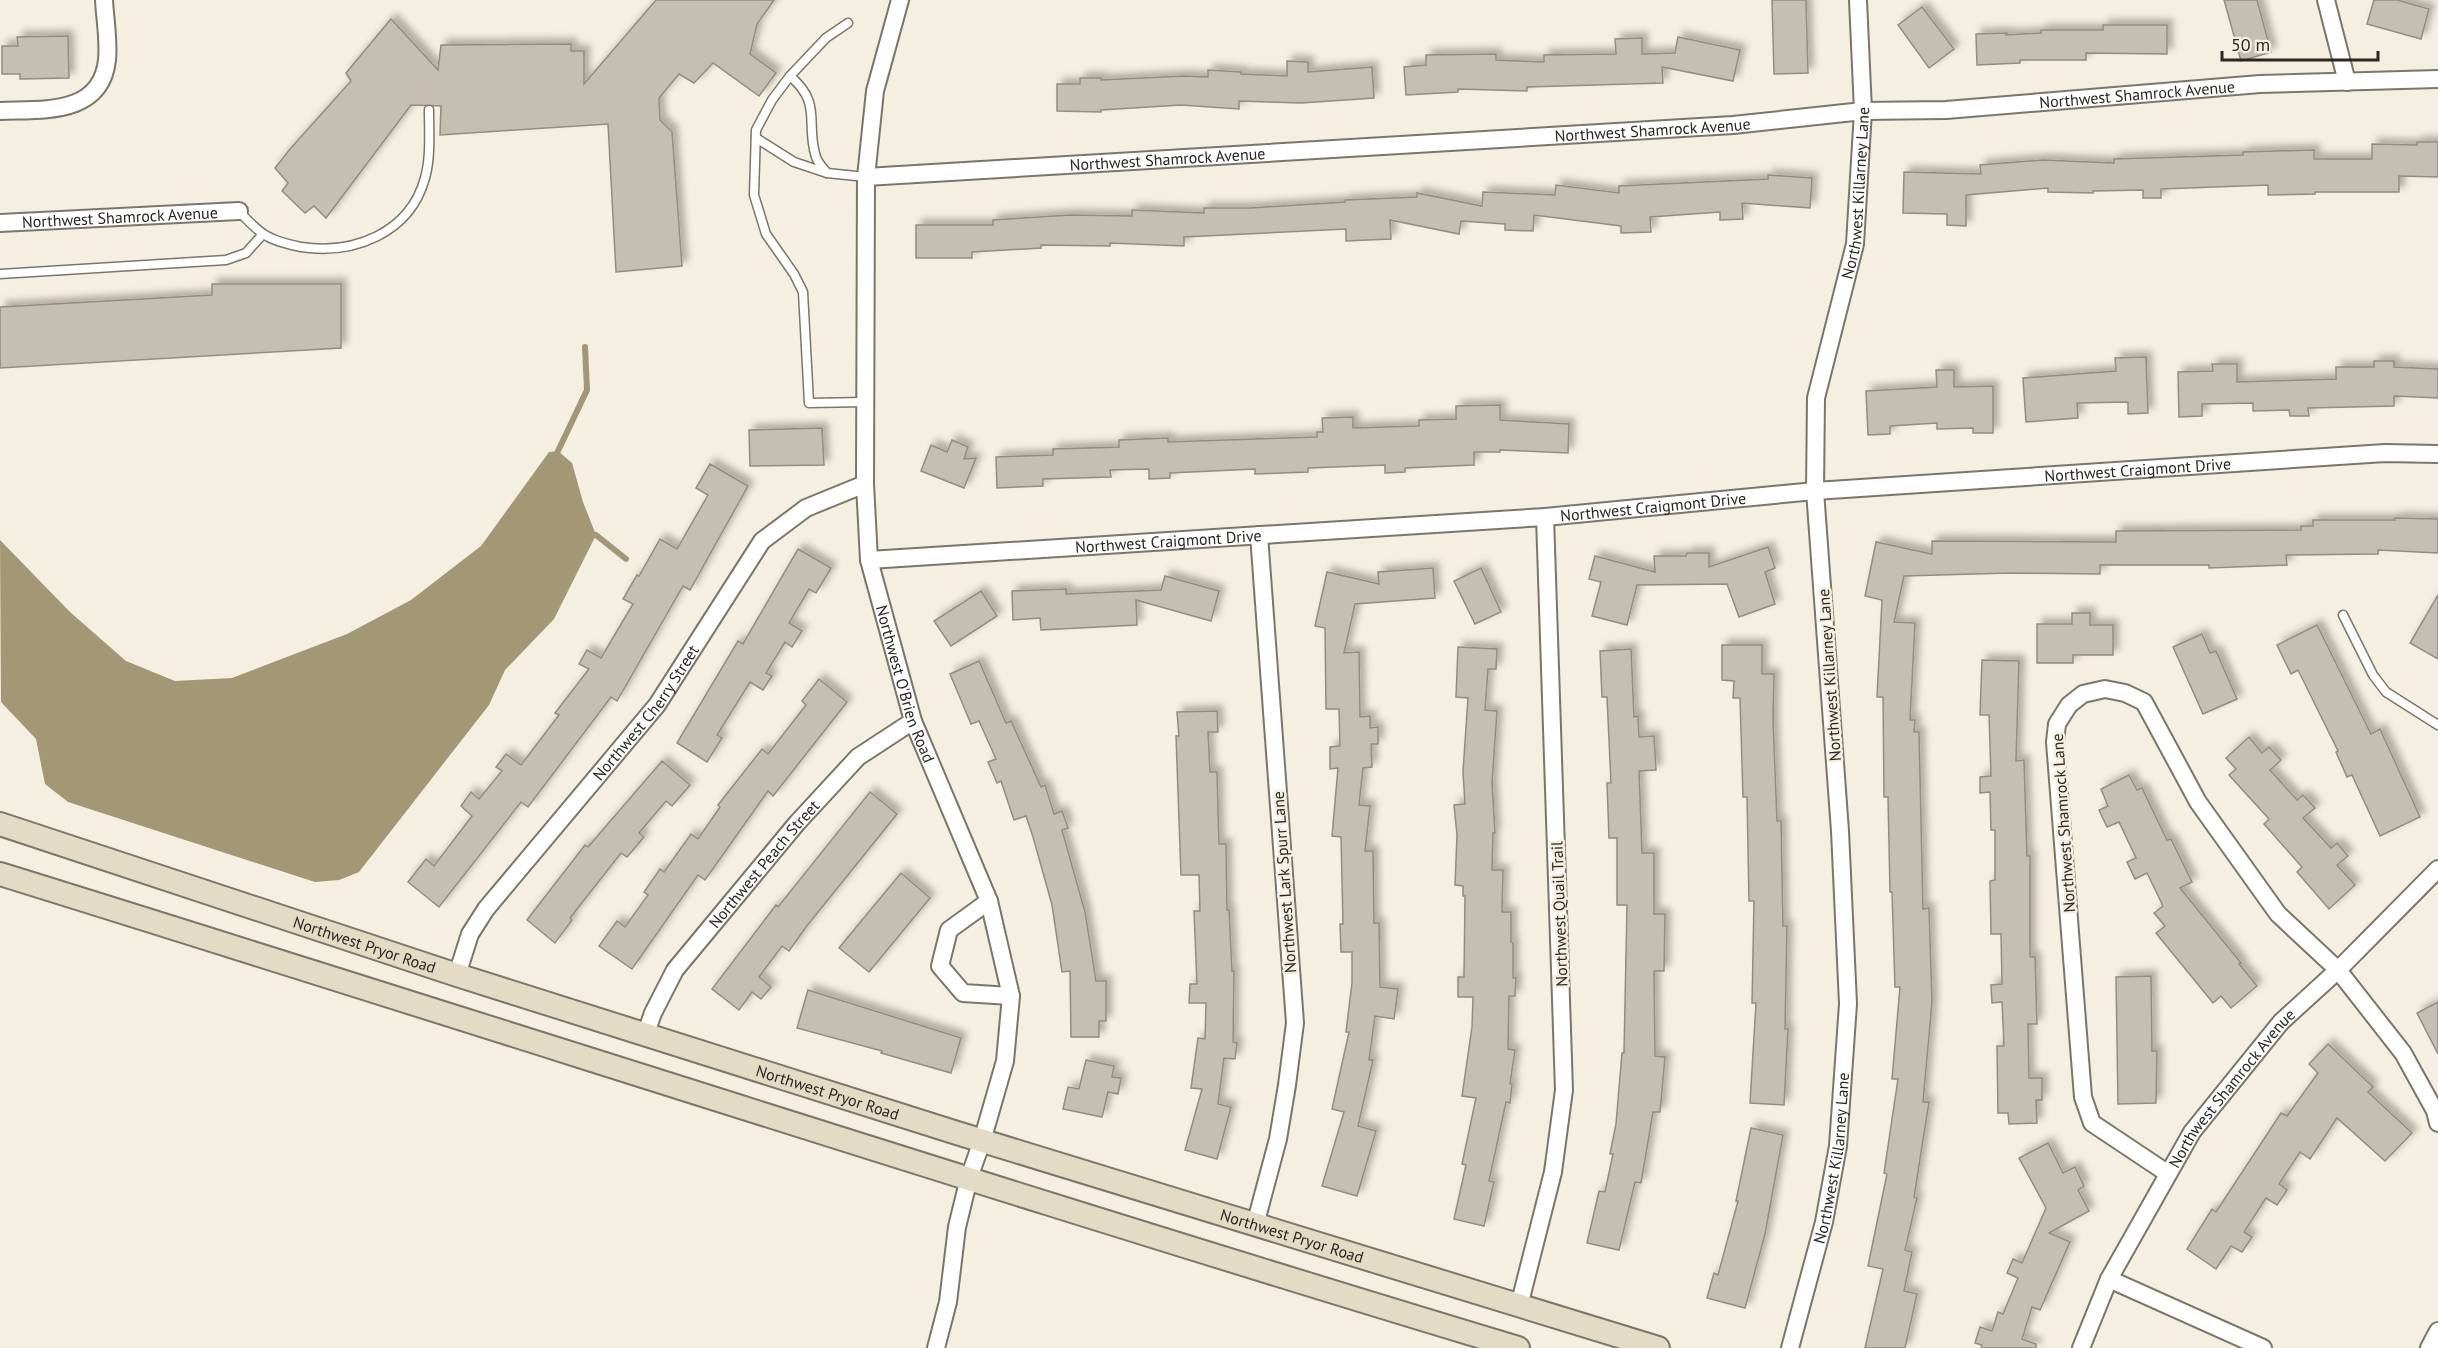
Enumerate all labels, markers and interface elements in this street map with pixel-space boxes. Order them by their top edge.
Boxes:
scale bar [2222,24,2378,62]
text: 50 m [2231,33,2270,56]
street label: Northwest Shamrock Avenue [2038,76,2236,112]
street label: Northwest Killarney Lane [1837,106,1873,281]
street label: Northwest Shamrock Avenue [1554,113,1751,146]
street label: Northwest Shamrock Avenue [1069,143,1266,175]
street label: Northwest Shamrock Avenue [21,202,218,232]
street label: Northwest Craigmont Drive [2044,453,2232,486]
street label: Northwest Craigmont Drive [1559,488,1747,525]
street label: Northwest Craigmont Drive [1075,525,1262,557]
street label: Northwest Killarney Lane [1813,588,1845,762]
street label: Northwest O'Brien Road [872,603,939,765]
street label: Northwest Cherry Street [588,641,703,784]
street label: Northwest Shamrock Lane [2047,733,2079,913]
street label: Northwest Lark Spurr Lane [1268,790,1300,974]
street label: Northwest Peach Street [704,795,824,932]
street label: Northwest Quail Trail [1546,841,1572,987]
street label: Northwest Pryor Road [291,912,438,977]
street label: Northwest Shamrock Avenue [2164,1004,2299,1171]
street label: Northwest Pryor Road [754,1060,902,1124]
street label: Northwest Killarney Lane [1809,1072,1853,1246]
street label: Northwest Pryor Road [1218,1204,1366,1267]

